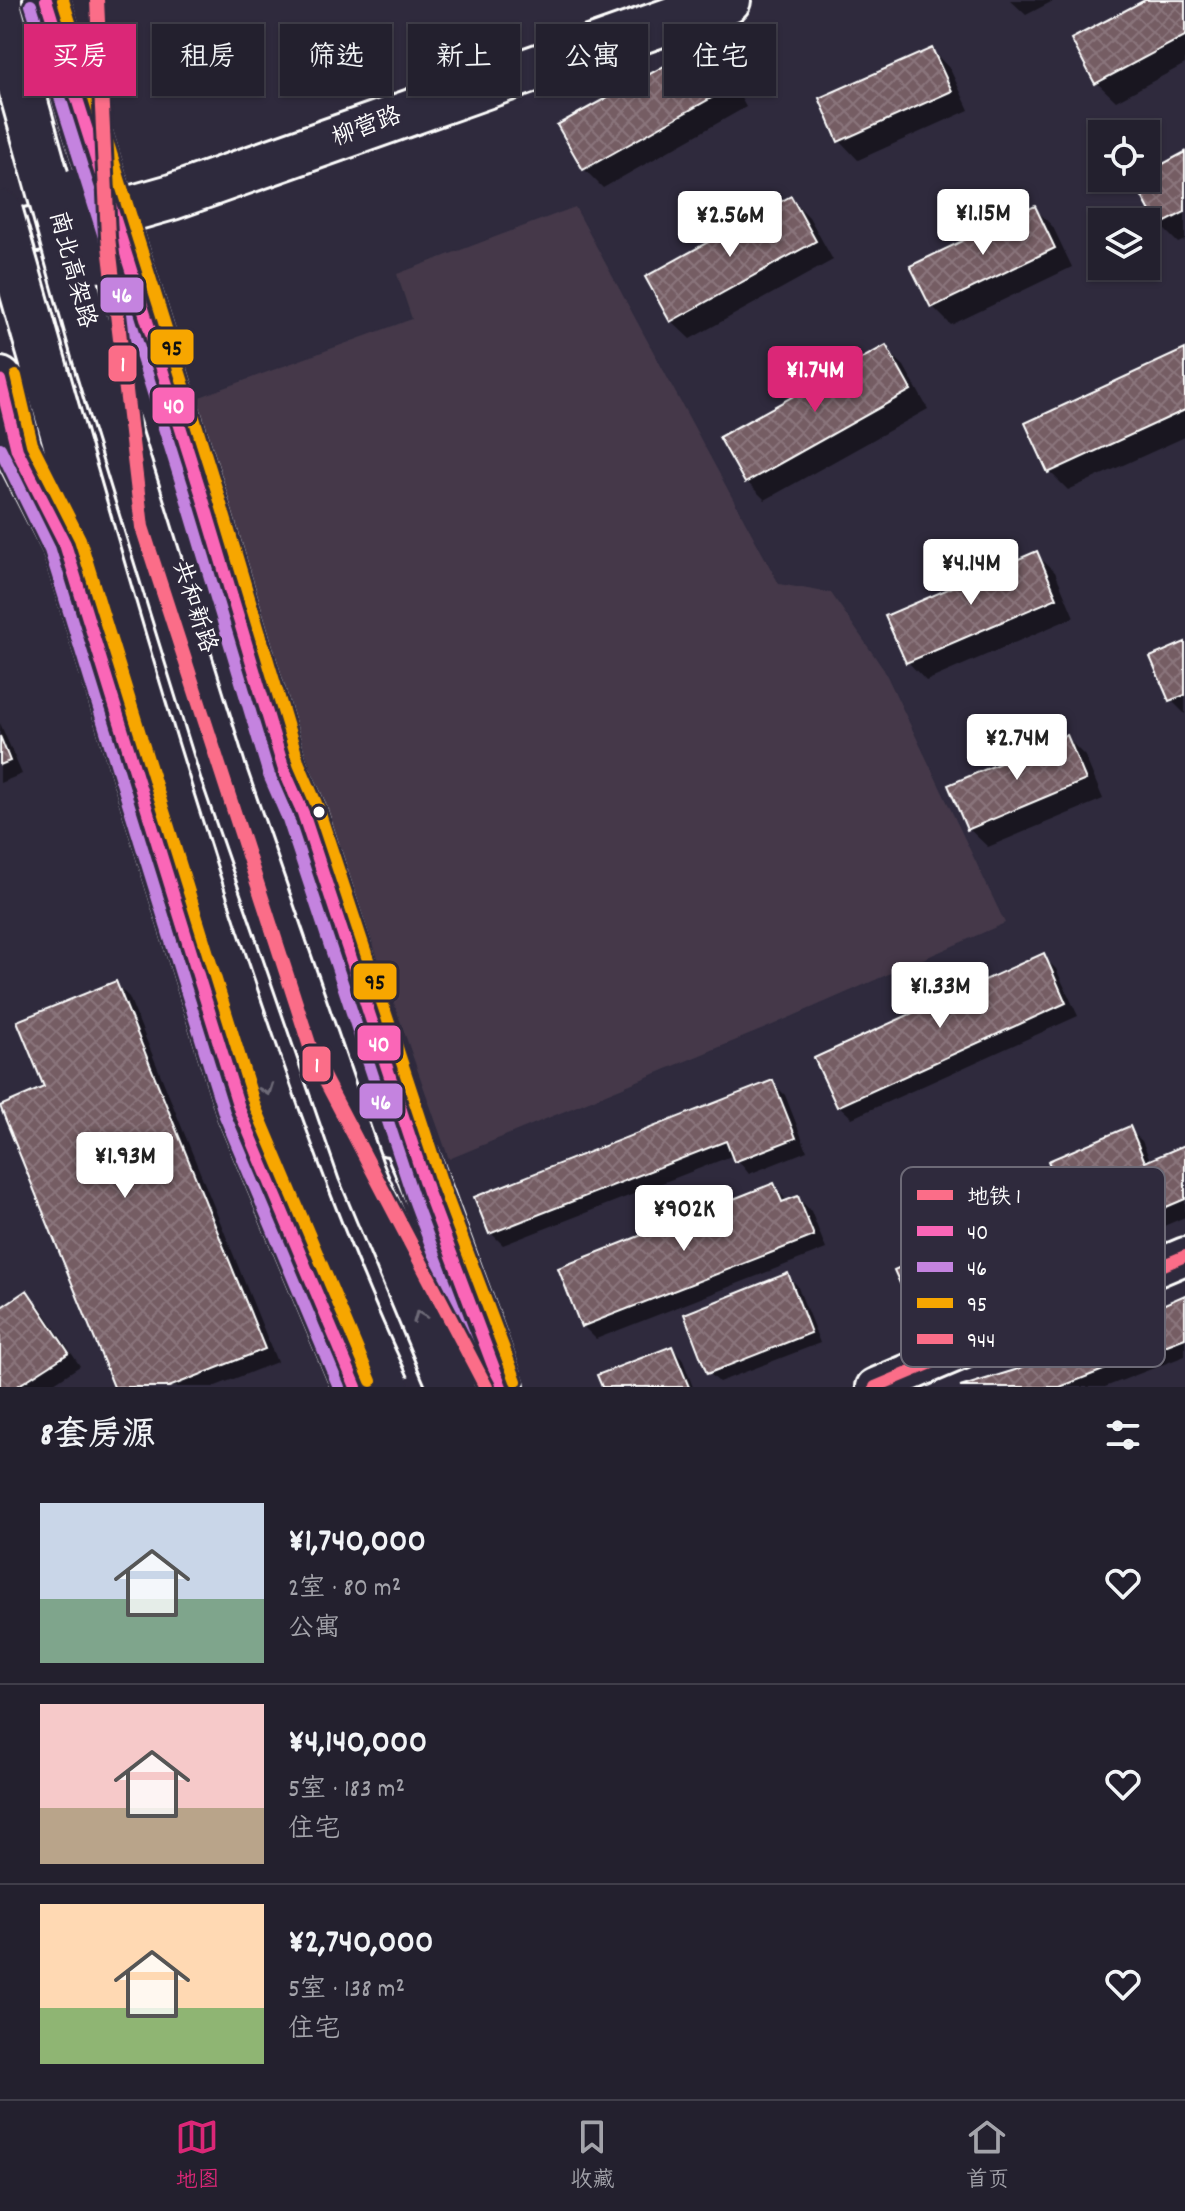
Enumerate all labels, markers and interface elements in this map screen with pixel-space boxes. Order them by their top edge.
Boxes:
chip: 买房 [24,24,136,96]
chip: 租房 [152,24,264,96]
chip: 筛选 [280,24,392,96]
chip: 新上 [408,24,520,96]
chip: 公寓 [536,24,648,96]
chip: 住宅 [664,24,776,96]
street label: 柳营路 [327,100,407,156]
map controls [1088,120,1160,280]
button: locate [1088,120,1160,192]
pin: ¥1.15M [918,189,1048,257]
pin: ¥2.56M [665,191,795,259]
text: ¥1.15M [955,196,1011,233]
text: ¥2.56M [696,198,764,235]
street label: 南北高架路 [39,208,103,332]
button: layers [1088,208,1160,280]
line badge: 46 [99,276,145,314]
text: 46 [112,282,132,313]
line badge: 95 [149,328,195,366]
text: 95 [162,335,182,366]
line badge: 1 [107,344,138,383]
pin: ¥1.74M [750,346,880,414]
text: 1 [121,351,125,382]
text: ¥1.74M [786,353,844,390]
line badge: 40 [151,386,196,425]
text: 40 [163,393,185,424]
pin: ¥4.14M [906,539,1036,607]
text: ¥4.14M [941,546,1001,583]
street label: 共和新路 [162,556,224,658]
pin: ¥2.74M [952,714,1082,782]
text: ¥2.74M [985,721,1049,758]
unlabelled marker [311,804,327,820]
line badge: 95 [352,962,398,1001]
pin: ¥1.33M [875,962,1005,1030]
text: 95 [365,969,385,1000]
text: ¥1.33M [910,969,970,1006]
line badge: 40 [356,1024,402,1062]
text: 40 [368,1031,390,1062]
line badge: 1 [301,1045,332,1083]
text: 1 [315,1052,319,1083]
one-way arrow [257,1082,273,1096]
line badge: 46 [358,1082,404,1120]
text: 46 [371,1089,391,1120]
pin: ¥1.93M [60,1132,190,1200]
text: ¥1.93M [94,1139,156,1176]
legend [901,1167,1165,1367]
text: 地铁 1 [967,1183,1021,1214]
pin: ¥902K [628,1185,740,1253]
text: ¥902K [653,1192,715,1229]
text: 40 [967,1219,988,1250]
text: 46 [967,1255,987,1286]
text: 95 [967,1291,987,1322]
one-way arrow [413,1310,429,1324]
text: 944 [967,1327,995,1358]
text: 8套房源 [40,1413,156,1462]
icon: filters [1101,1413,1145,1457]
text: ¥1,740,000 [288,1519,426,1568]
icon: home [104,1535,200,1631]
icon: heart [1101,1561,1145,1605]
text: 2室 · 80 m² [288,1571,401,1608]
text: 公寓 [288,1611,340,1648]
text: ¥4,140,000 [288,1720,427,1769]
icon: home [104,1736,200,1832]
icon: heart [1101,1762,1145,1806]
text: 5室 · 183 m² [288,1772,405,1809]
text: 住宅 [288,1812,340,1849]
text: ¥2,740,000 [288,1920,434,1969]
icon: home [104,1936,200,2032]
icon: heart [1101,1962,1145,2006]
text: 5室 · 138 m² [288,1972,405,2009]
text: 住宅 [288,2012,340,2049]
tab: 地图 [175,2115,220,2197]
tab: 收藏 [570,2115,615,2197]
tab: 首页 [965,2115,1010,2197]

